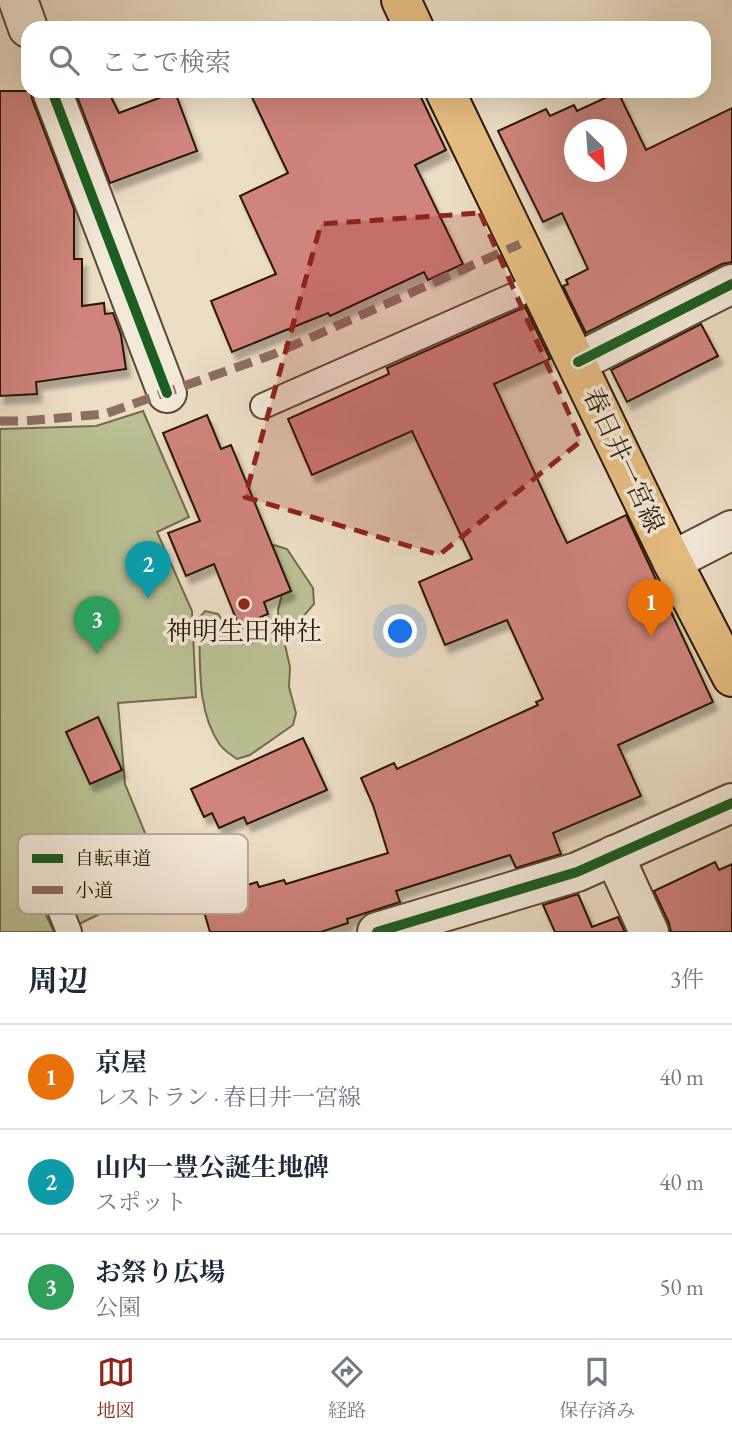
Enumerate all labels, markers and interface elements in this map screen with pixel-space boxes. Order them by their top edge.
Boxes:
search box [21,21,711,98]
icon: search [45,41,83,79]
text: ここで検索 [101,45,231,79]
north arrow [564,119,627,182]
street label: 春日井一宮線 [576,382,672,538]
pin: 2 [125,541,171,599]
pin: 1 [628,579,674,637]
pin: 3 [74,596,120,654]
marker: 神明生田神社 [236,596,252,612]
place label: 神明生田神社 [166,614,322,648]
your location [383,614,417,648]
legend [18,834,248,914]
text: 自転車道 [75,846,151,871]
text: 小道 [75,878,113,903]
text: 周辺 [28,961,88,1000]
text: 3件 [670,964,704,994]
text: 京屋 [95,1045,147,1079]
text: 1 [45,1062,57,1092]
text: 40 m [659,1062,704,1092]
text: レストラン · 春日井一宮線 [95,1082,361,1112]
text: 山内一豊公誕生地碑 [95,1150,329,1184]
text: 2 [45,1167,57,1197]
text: 40 m [659,1167,704,1197]
text: スポット [95,1187,187,1217]
text: お祭り広場 [95,1255,225,1289]
text: 3 [45,1272,57,1302]
text: 50 m [659,1272,704,1302]
text: 公園 [95,1292,141,1322]
tab: 地図 [97,1353,135,1423]
tab: 経路 [328,1353,366,1423]
tab: 保存済み [559,1353,635,1423]

